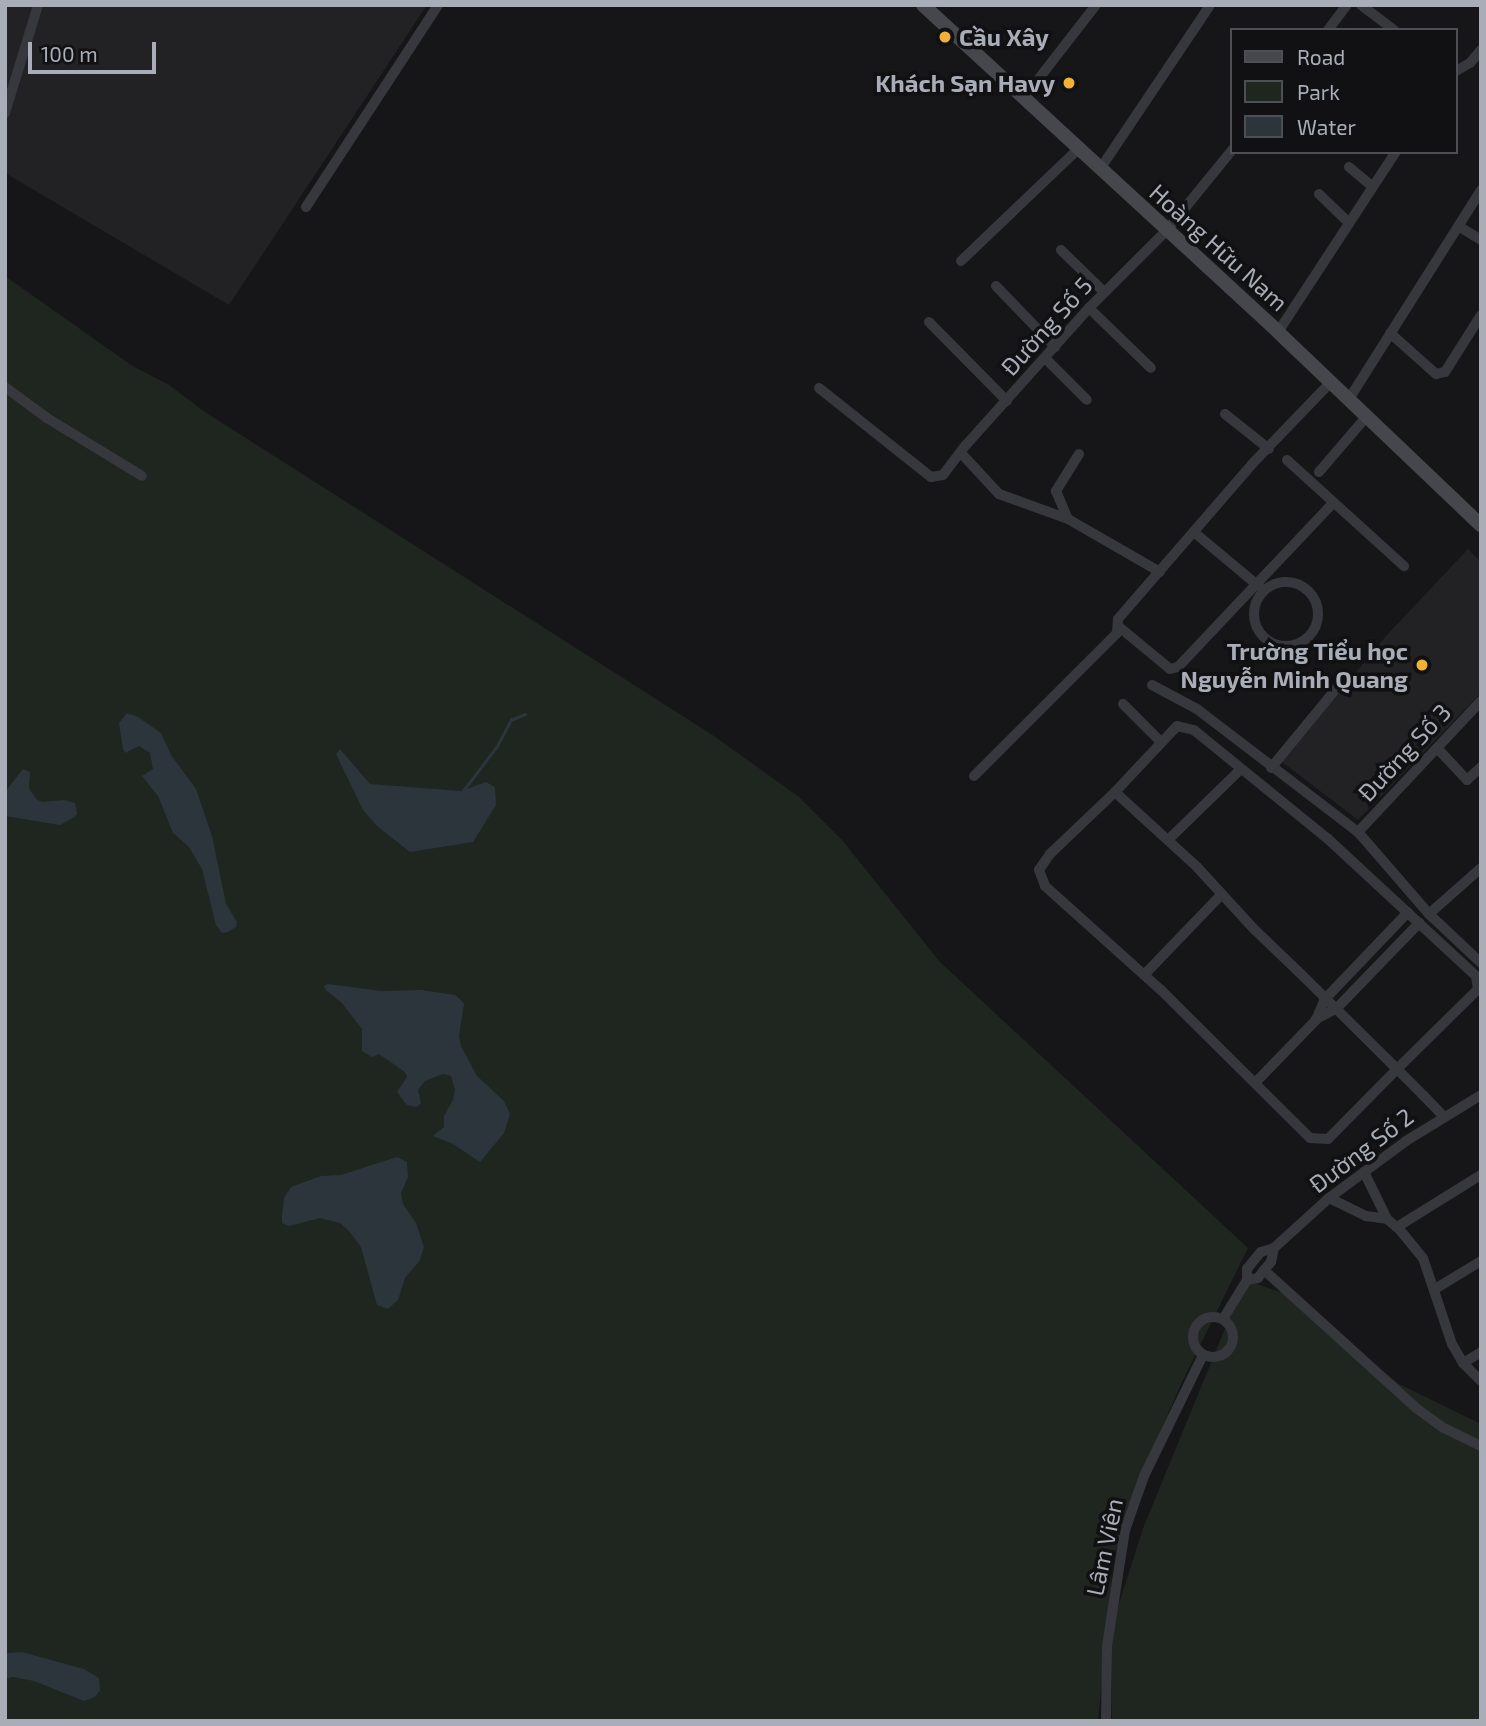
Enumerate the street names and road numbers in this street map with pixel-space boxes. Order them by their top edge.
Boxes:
street label: Hoàng Hữu Nam [1144,177,1294,317]
street label: Đường Số 5 [994,271,1098,381]
street label: Đường Số 3 [1352,697,1456,807]
street label: Đường Số 2 [1303,1102,1419,1198]
street label: Lâm Viên [1080,1495,1128,1599]

